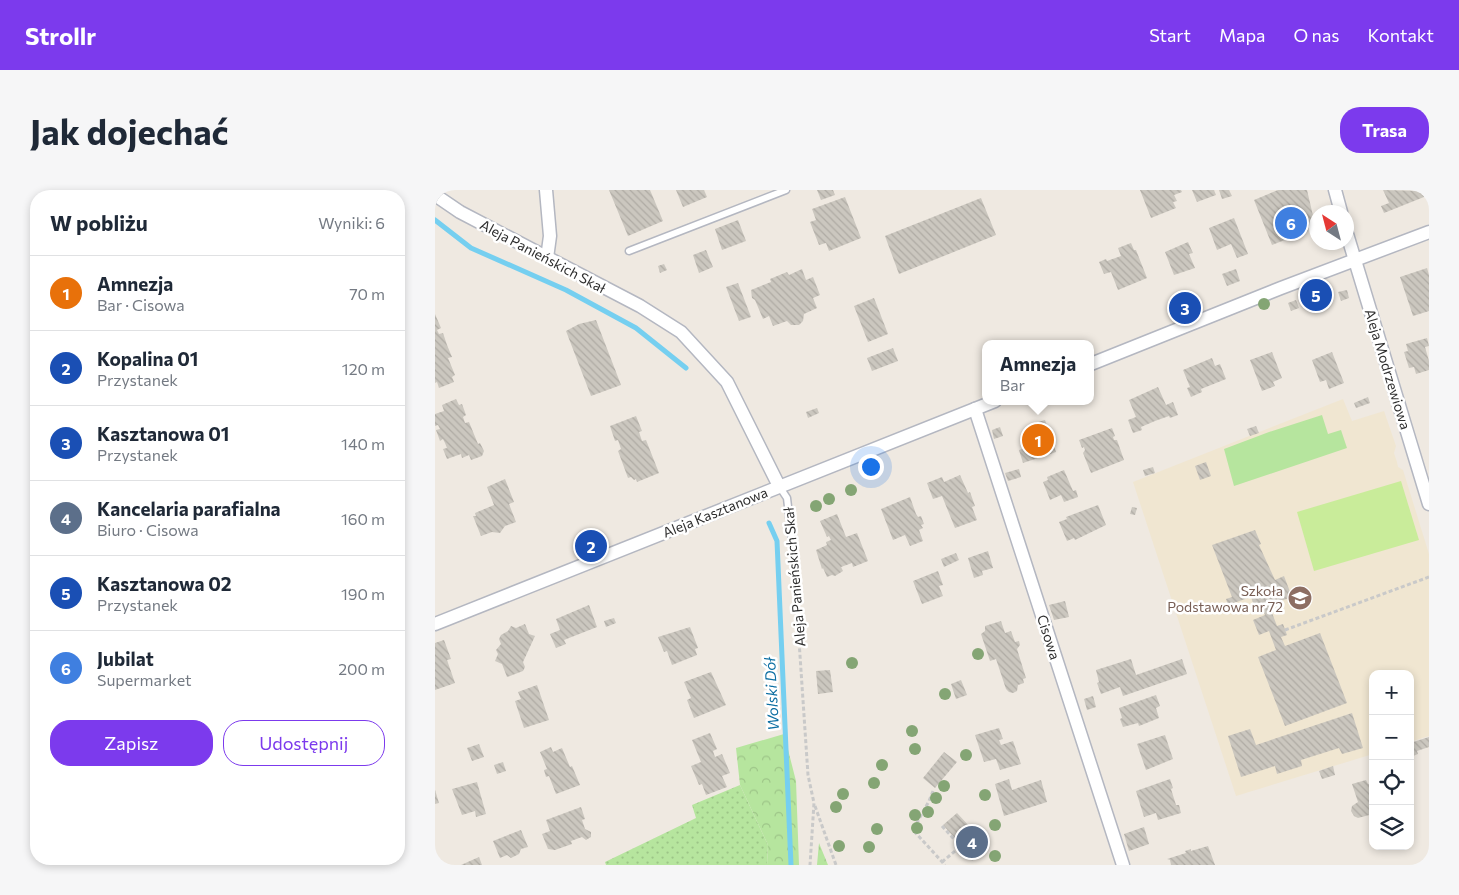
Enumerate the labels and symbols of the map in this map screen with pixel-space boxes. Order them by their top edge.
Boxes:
pin: 6 [1275,204,1307,242]
north arrow [1309,205,1354,250]
street label: Aleja Panieńskich Skał [477,216,609,297]
pin: 5 [1300,276,1332,314]
pin: 3 [1169,289,1201,327]
street label: Aleja Modrzewiowa [1362,307,1414,431]
pin: 1 [1022,421,1054,459]
your location [858,454,884,480]
street label: Aleja Kasztanowa [660,483,770,541]
street label: Aleja Panieńskich Skał [779,506,809,647]
pin: 2 [575,527,607,565]
place label: Szkoła Podstawowa nr 72 [1167,582,1283,615]
school or university icon: Szkoła Podstawowa nr 72 [1287,585,1313,611]
street label: Cisowa [1034,612,1064,662]
water label: Wolski Dół [760,655,782,731]
pin: 4 [956,823,988,861]

